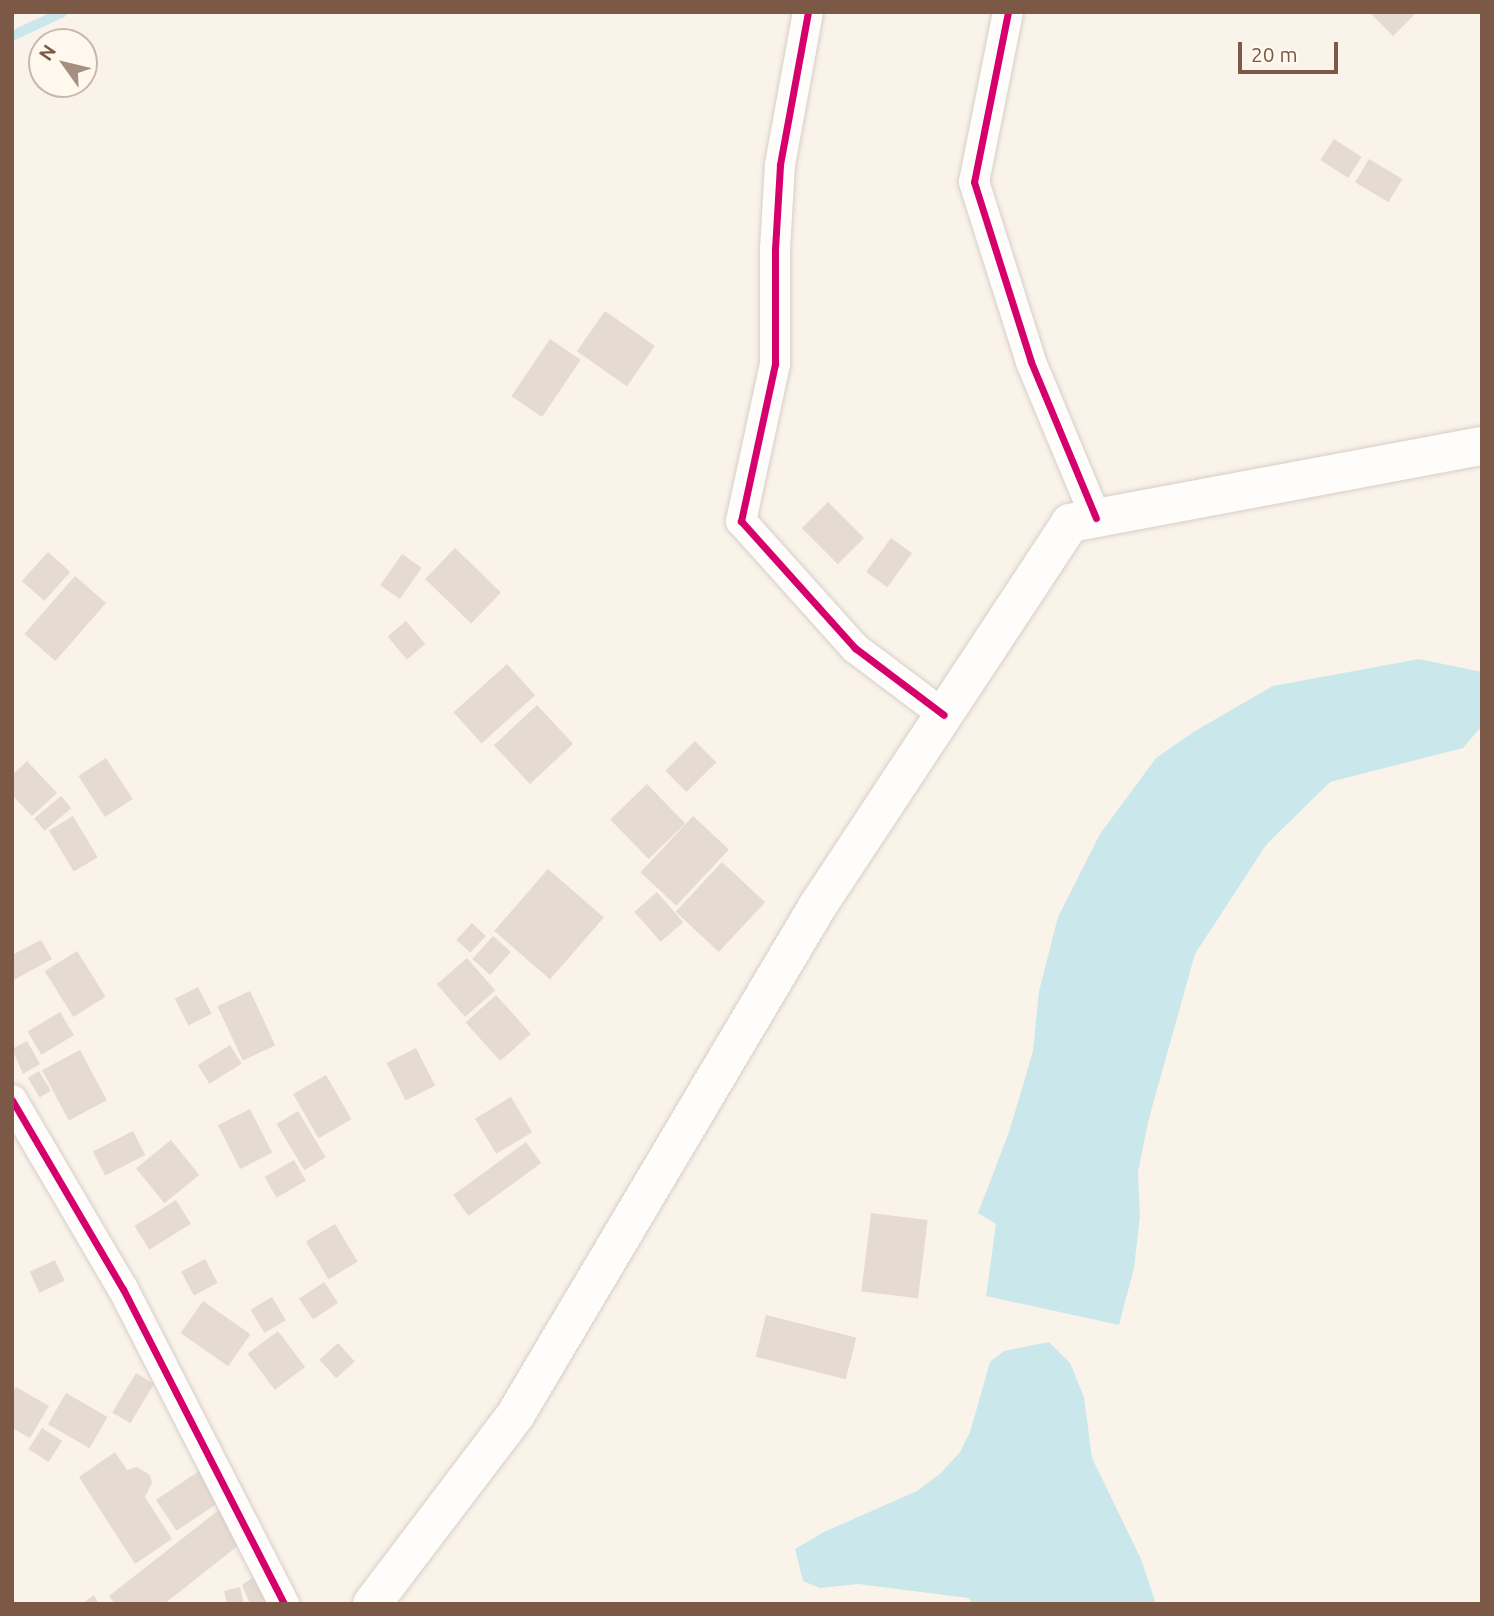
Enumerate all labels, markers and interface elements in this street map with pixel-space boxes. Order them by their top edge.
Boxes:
north arrow [28,28,98,98]
scale bar [1242,28,1342,72]
text: N [34,40,60,64]
text: 20 m [1251,42,1298,66]

